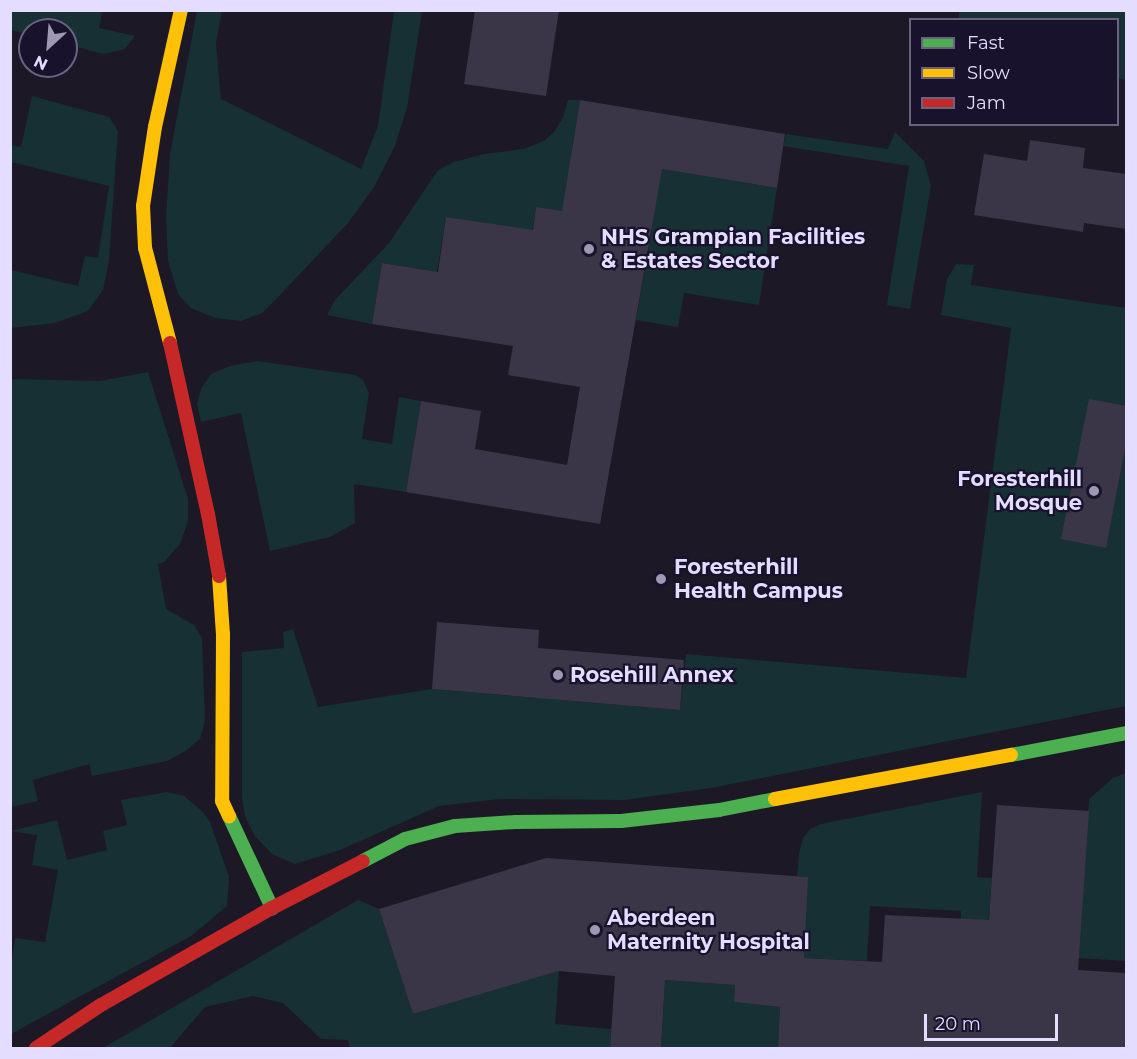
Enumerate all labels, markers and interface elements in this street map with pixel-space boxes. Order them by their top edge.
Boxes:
north arrow [18,18,78,78]
legend [909,18,1119,126]
text: Fast [967,32,1005,54]
text: N [31,51,51,74]
text: Slow [967,62,1010,84]
text: Jam [967,92,1006,114]
place label: NHS Grampian Facilities & Estates Sector [601,224,865,274]
marker: NHS Grampian Facilities & Estates Sector [582,242,596,256]
place label: Foresterhill Mosque [957,466,1082,516]
marker: Foresterhill Mosque [1087,484,1101,498]
place label: Foresterhill Health Campus [674,554,843,604]
marker: Foresterhill Health Campus [652,570,670,588]
place label: Rosehill Annex [570,662,734,688]
marker: Rosehill Annex [551,668,565,682]
place label: Aberdeen Maternity Hospital [607,905,810,955]
marker: Aberdeen Maternity Hospital [588,923,602,937]
scale bar [927,1002,1060,1040]
text: 20 m [935,1013,981,1035]

